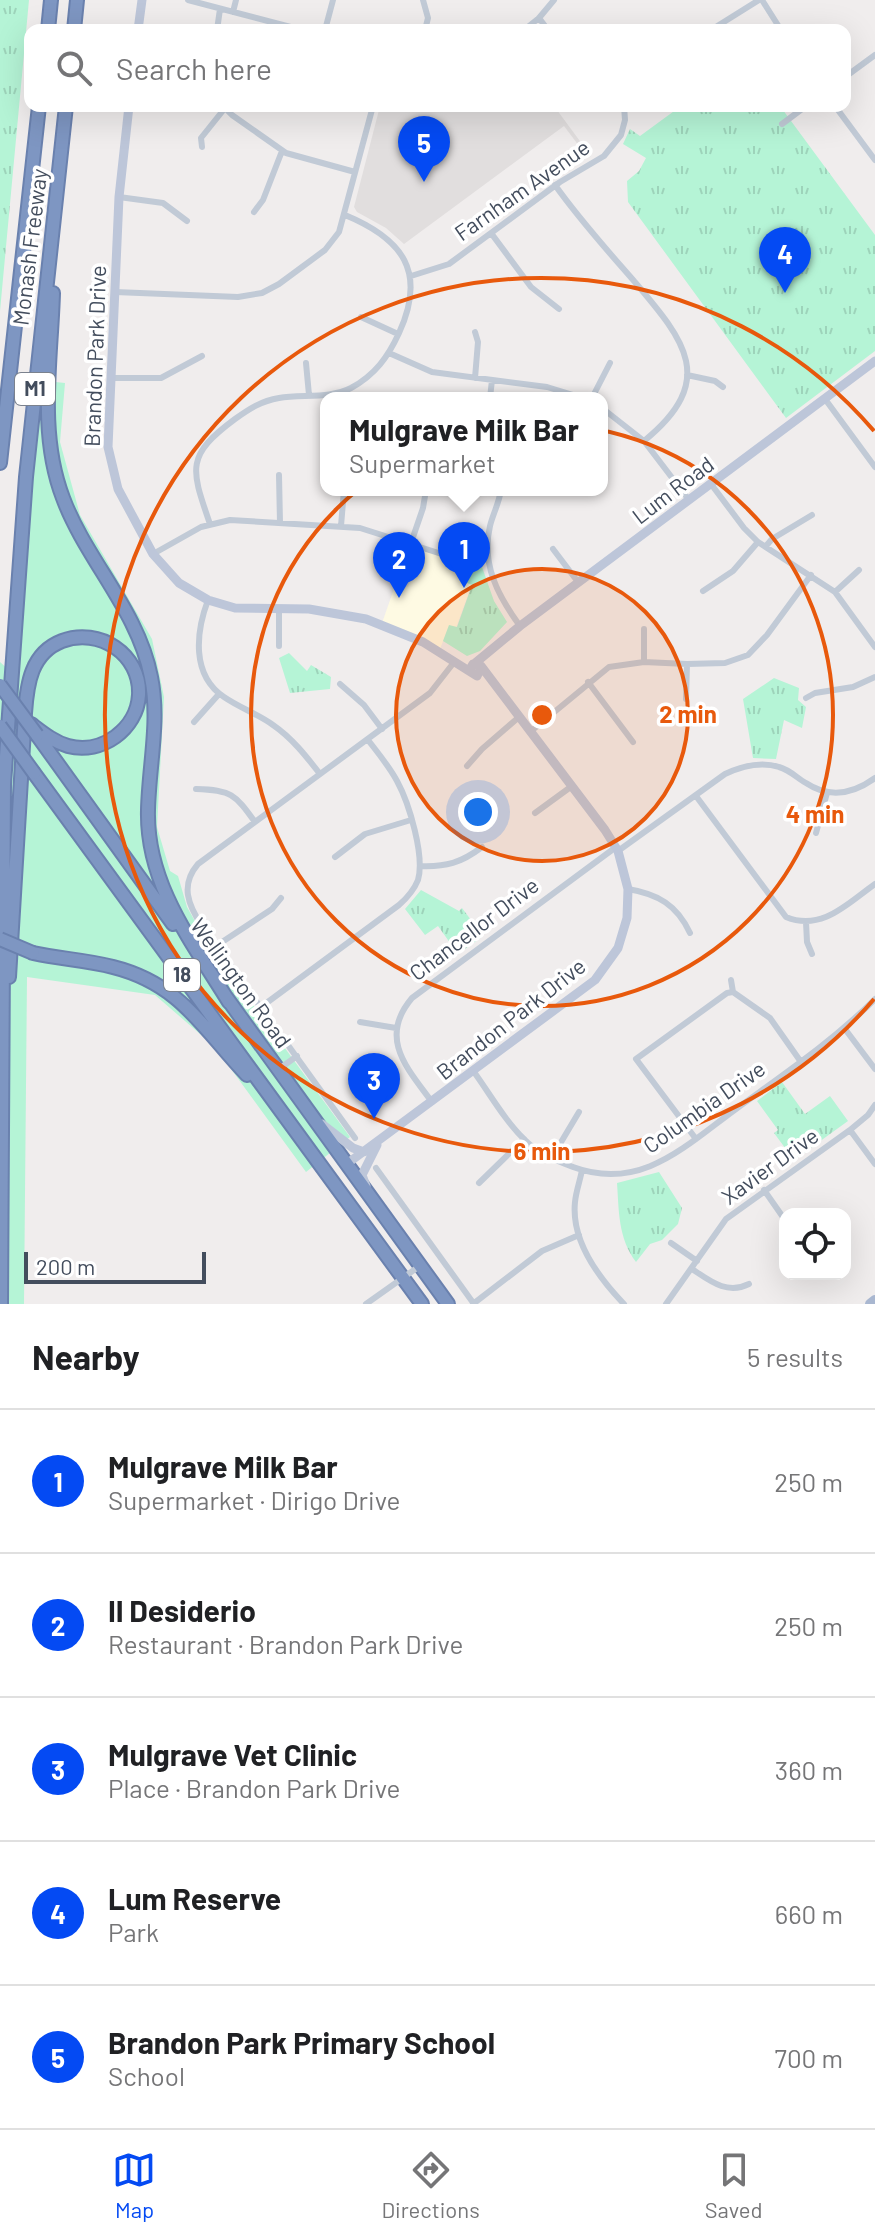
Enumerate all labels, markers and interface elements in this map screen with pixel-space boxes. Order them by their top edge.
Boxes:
search box [24,24,851,112]
icon: search [52,46,96,90]
text: Search here [116,50,272,86]
pin: 5 [398,116,450,182]
street label: Farnham Avenue [449,133,594,245]
street label: Monash Freeway [6,167,52,327]
pin: 4 [759,227,811,293]
street label: Brandon Park Drive [78,265,110,447]
road number: M1 [15,373,55,405]
popup [320,392,608,496]
text: Mulgrave Milk Bar [349,411,579,447]
text: Supermarket [349,447,496,478]
street label: Lum Road [626,450,718,528]
pin: 1 [438,522,490,588]
pin: 2 [373,532,425,598]
text: 2 min [659,699,717,728]
centre of rings [528,701,556,729]
your location [458,792,498,832]
text: 4 min [786,799,844,828]
street label: Chancellor Drive [404,871,543,985]
street label: Wellington Road [186,913,298,1052]
street label: Brandon Park Drive [431,952,590,1084]
road number: 18 [164,959,200,991]
pin: 3 [348,1053,400,1119]
street label: Columbia Drive [638,1055,769,1158]
street label: Xavier Drive [716,1121,823,1209]
text: 6 min [514,1136,570,1165]
map controls [779,1208,851,1280]
button: locate [779,1208,851,1280]
scale bar [24,1248,206,1284]
text: 200 m [36,1253,95,1279]
text: Nearby [32,1336,140,1377]
text: 5 results [747,1341,843,1372]
text: Mulgrave Milk Bar [108,1448,338,1484]
text: 1 [53,1466,63,1497]
text: 250 m [774,1466,843,1497]
text: Supermarket · Dirigo Drive [108,1484,400,1515]
text: Il Desiderio [108,1592,256,1628]
text: 2 [51,1610,65,1641]
text: 250 m [774,1610,843,1641]
text: Restaurant · Brandon Park Drive [108,1628,463,1659]
text: Mulgrave Vet Clinic [108,1736,357,1772]
text: 3 [51,1754,65,1785]
text: 360 m [775,1754,843,1785]
text: Place · Brandon Park Drive [108,1772,400,1803]
text: Lum Reserve [108,1880,281,1916]
text: 4 [50,1898,66,1929]
text: 660 m [775,1898,843,1929]
text: Park [108,1916,159,1947]
text: Brandon Park Primary School [108,2024,495,2060]
text: 5 [51,2042,65,2073]
text: 700 m [775,2042,843,2073]
text: School [108,2060,185,2091]
tab: Map [112,2148,156,2222]
tab: Directions [381,2148,480,2222]
tab: Saved [705,2148,762,2222]

